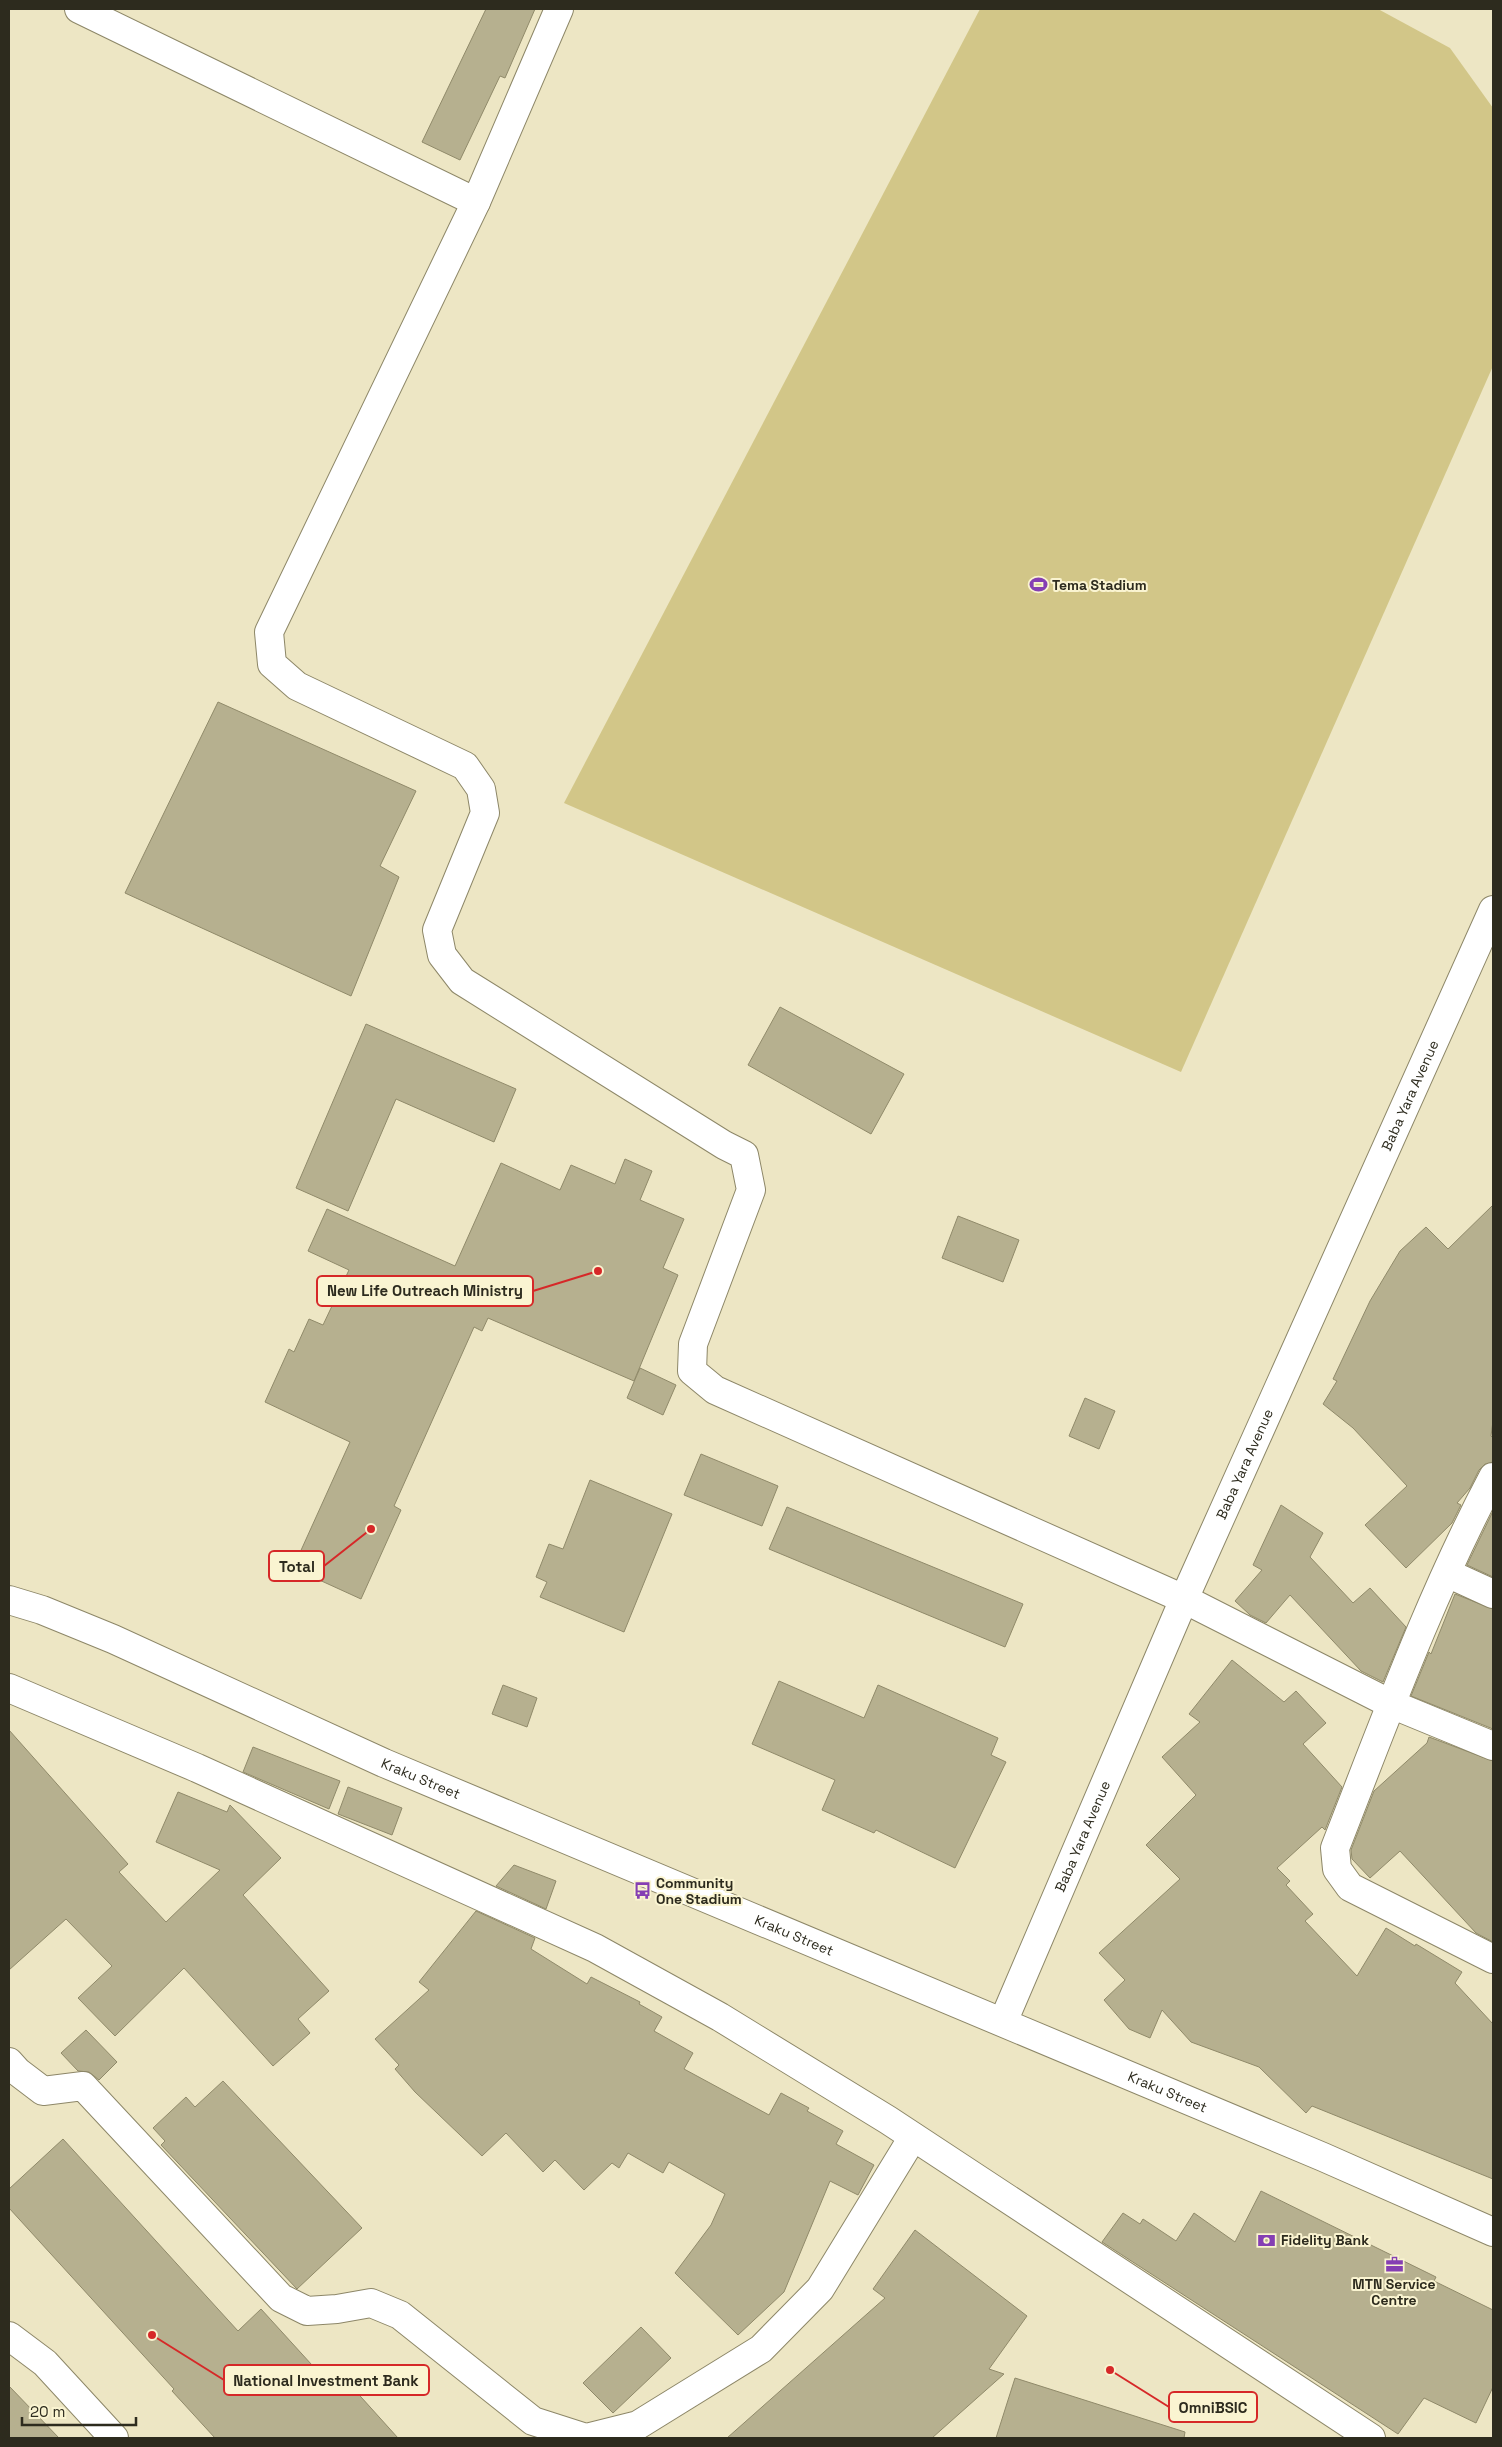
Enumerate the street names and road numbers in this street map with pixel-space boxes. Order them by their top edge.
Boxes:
street label: Baba Yara Avenue [1377,1037,1442,1154]
street label: Baba Yara Avenue [1212,1406,1277,1522]
street label: Kraku Street [378,1754,463,1803]
street label: Baba Yara Avenue [1051,1778,1114,1895]
street label: Kraku Street [752,1911,836,1960]
street label: Kraku Street [1125,2067,1210,2116]

